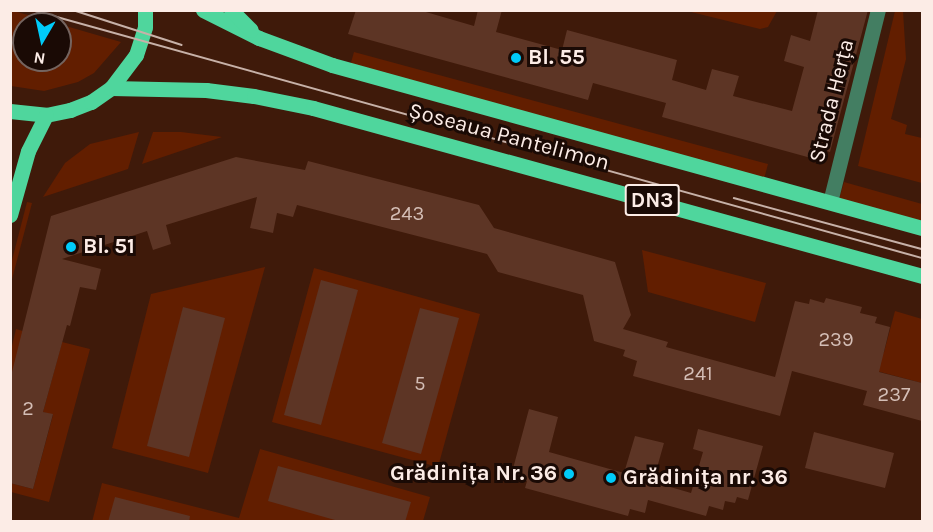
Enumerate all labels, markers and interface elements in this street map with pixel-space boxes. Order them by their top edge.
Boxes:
north arrow [12,12,72,72]
street label: Strada Herța [804,37,860,165]
place label: Bl. 55 [528,45,585,71]
text: N [32,48,47,69]
marker: Bl. 55 [509,51,523,65]
street label: Șoseaua Pantelimon [406,98,612,176]
road number: DN3 [624,182,680,218]
house number: 243 [390,201,424,225]
place label: Bl. 51 [83,234,135,260]
marker: Bl. 51 [64,240,78,254]
house number: 239 [819,327,853,351]
house number: 241 [683,361,713,385]
house number: 5 [414,371,426,395]
house number: 237 [878,382,910,406]
house number: 2 [22,396,34,420]
place label: Grădinița Nr. 36 [390,461,557,487]
place label: Grădinița nr. 36 [623,465,788,491]
marker: Grădinița Nr. 36 [562,467,576,481]
marker: Grădinița nr. 36 [604,471,618,485]

